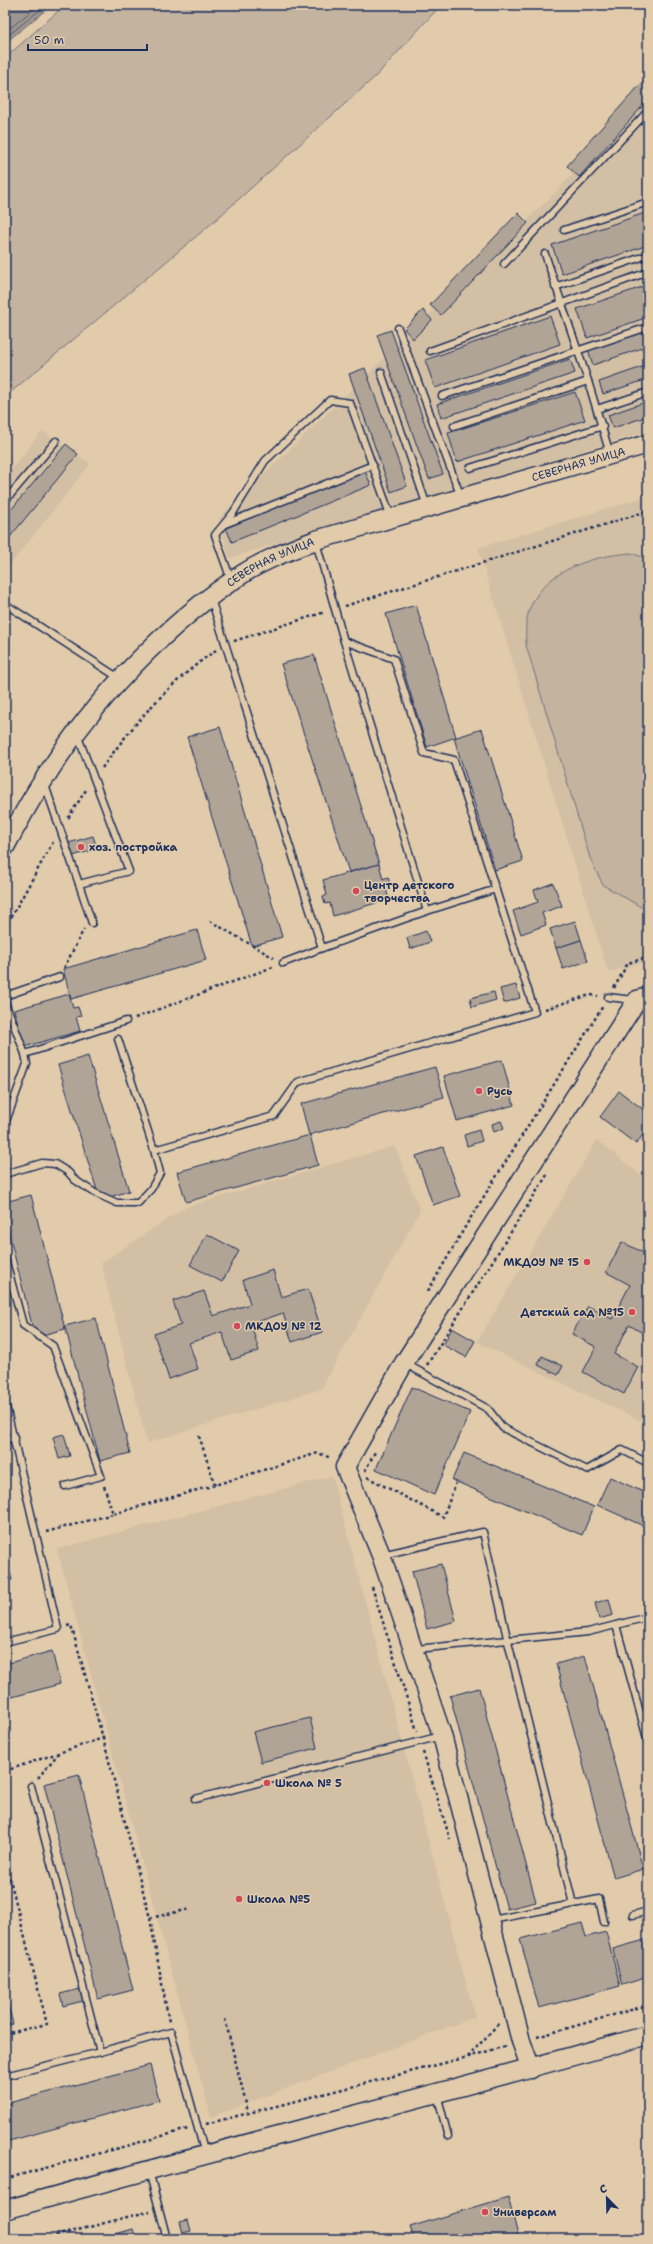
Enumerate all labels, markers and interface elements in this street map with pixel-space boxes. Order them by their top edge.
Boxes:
scale bar [28,26,147,52]
text: 50 m [34,32,64,48]
street label: СЕВЕРНАЯ УЛИЦА [530,443,627,485]
street label: СЕВЕРНАЯ УЛИЦА [223,534,316,590]
place label: хоз. постройка [89,840,178,855]
marker: хоз. постройка [76,842,86,852]
place label: Центр детского творчества [364,878,454,906]
marker: Центр детского творчества [351,886,361,896]
place label: Русь [487,1084,512,1099]
marker: Русь [474,1086,484,1096]
place label: МКДОУ № 15 [503,1255,579,1270]
marker: МКДОУ № 15 [582,1257,592,1267]
place label: Детский сад №15 [521,1305,624,1320]
marker: Детский сад №15 [627,1307,637,1317]
place label: МКДОУ № 12 [245,1319,322,1334]
marker: МКДОУ № 12 [232,1321,242,1331]
place label: Школа № 5 [275,1776,342,1791]
marker: Школа № 5 [262,1778,272,1788]
place label: Школа №5 [247,1892,310,1907]
marker: Школа №5 [234,1894,244,1904]
north arrow [587,2178,627,2218]
text: С [597,2181,610,2197]
place label: Универсам [493,2205,556,2220]
marker: Универсам [480,2207,490,2217]

